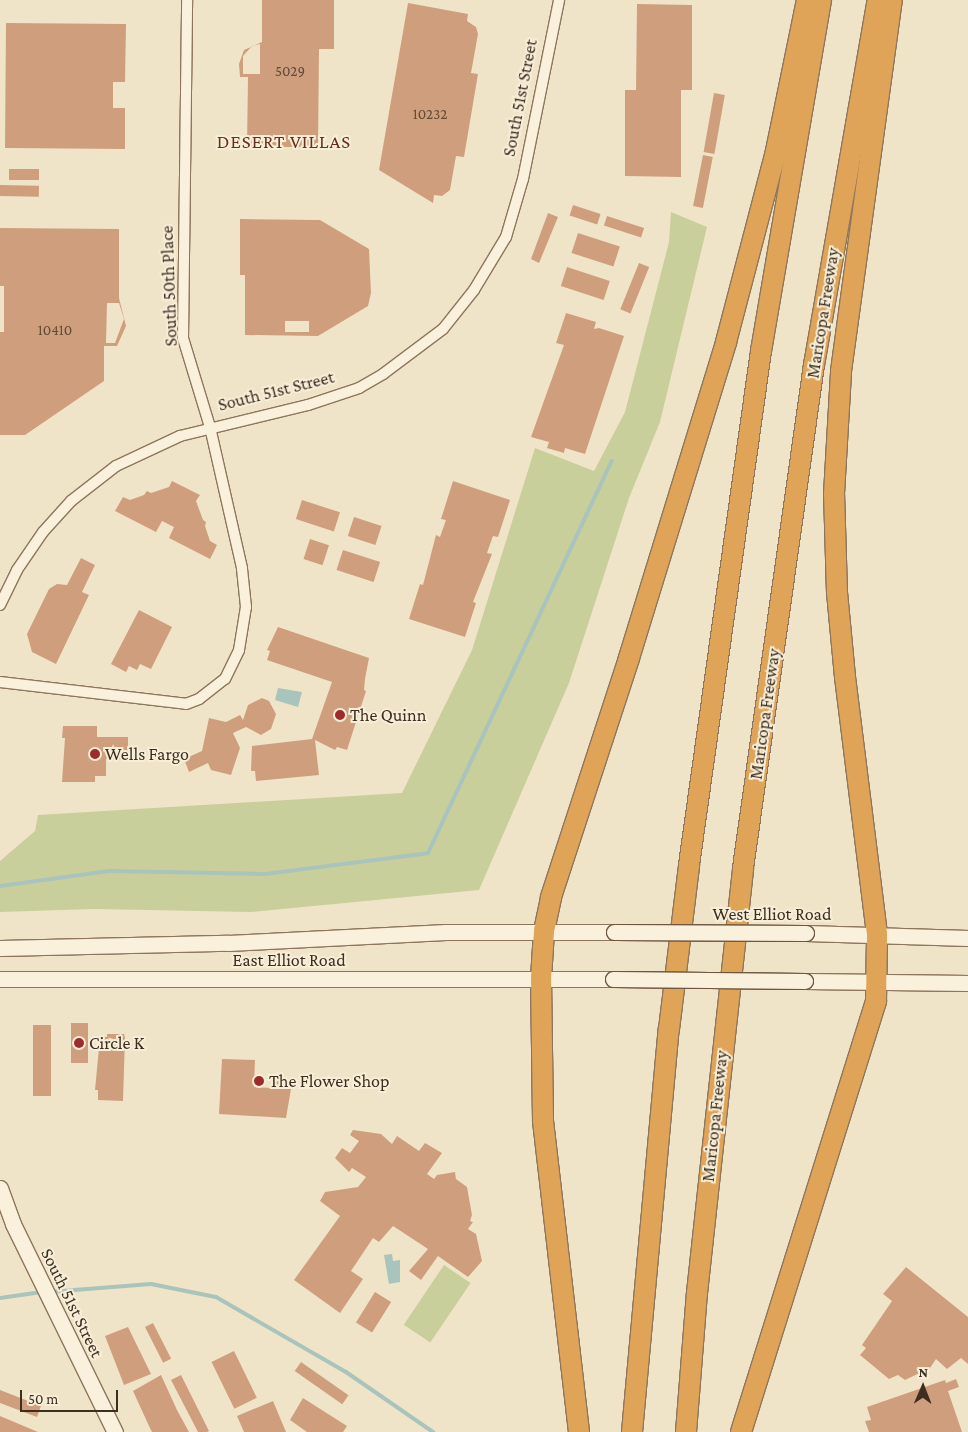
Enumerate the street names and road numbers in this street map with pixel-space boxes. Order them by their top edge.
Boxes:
street label: South 51st Street [498,38,542,158]
street label: South 50th Place [156,225,182,347]
street label: Maricopa Freeway [802,246,844,380]
street label: South 51st Street [216,366,336,416]
street label: Maricopa Freeway [745,647,785,781]
street label: West Elliot Road [713,903,831,925]
street label: East Elliot Road [232,949,346,971]
street label: Maricopa Freeway [697,1049,733,1183]
street label: South 51st Street [36,1245,108,1361]

